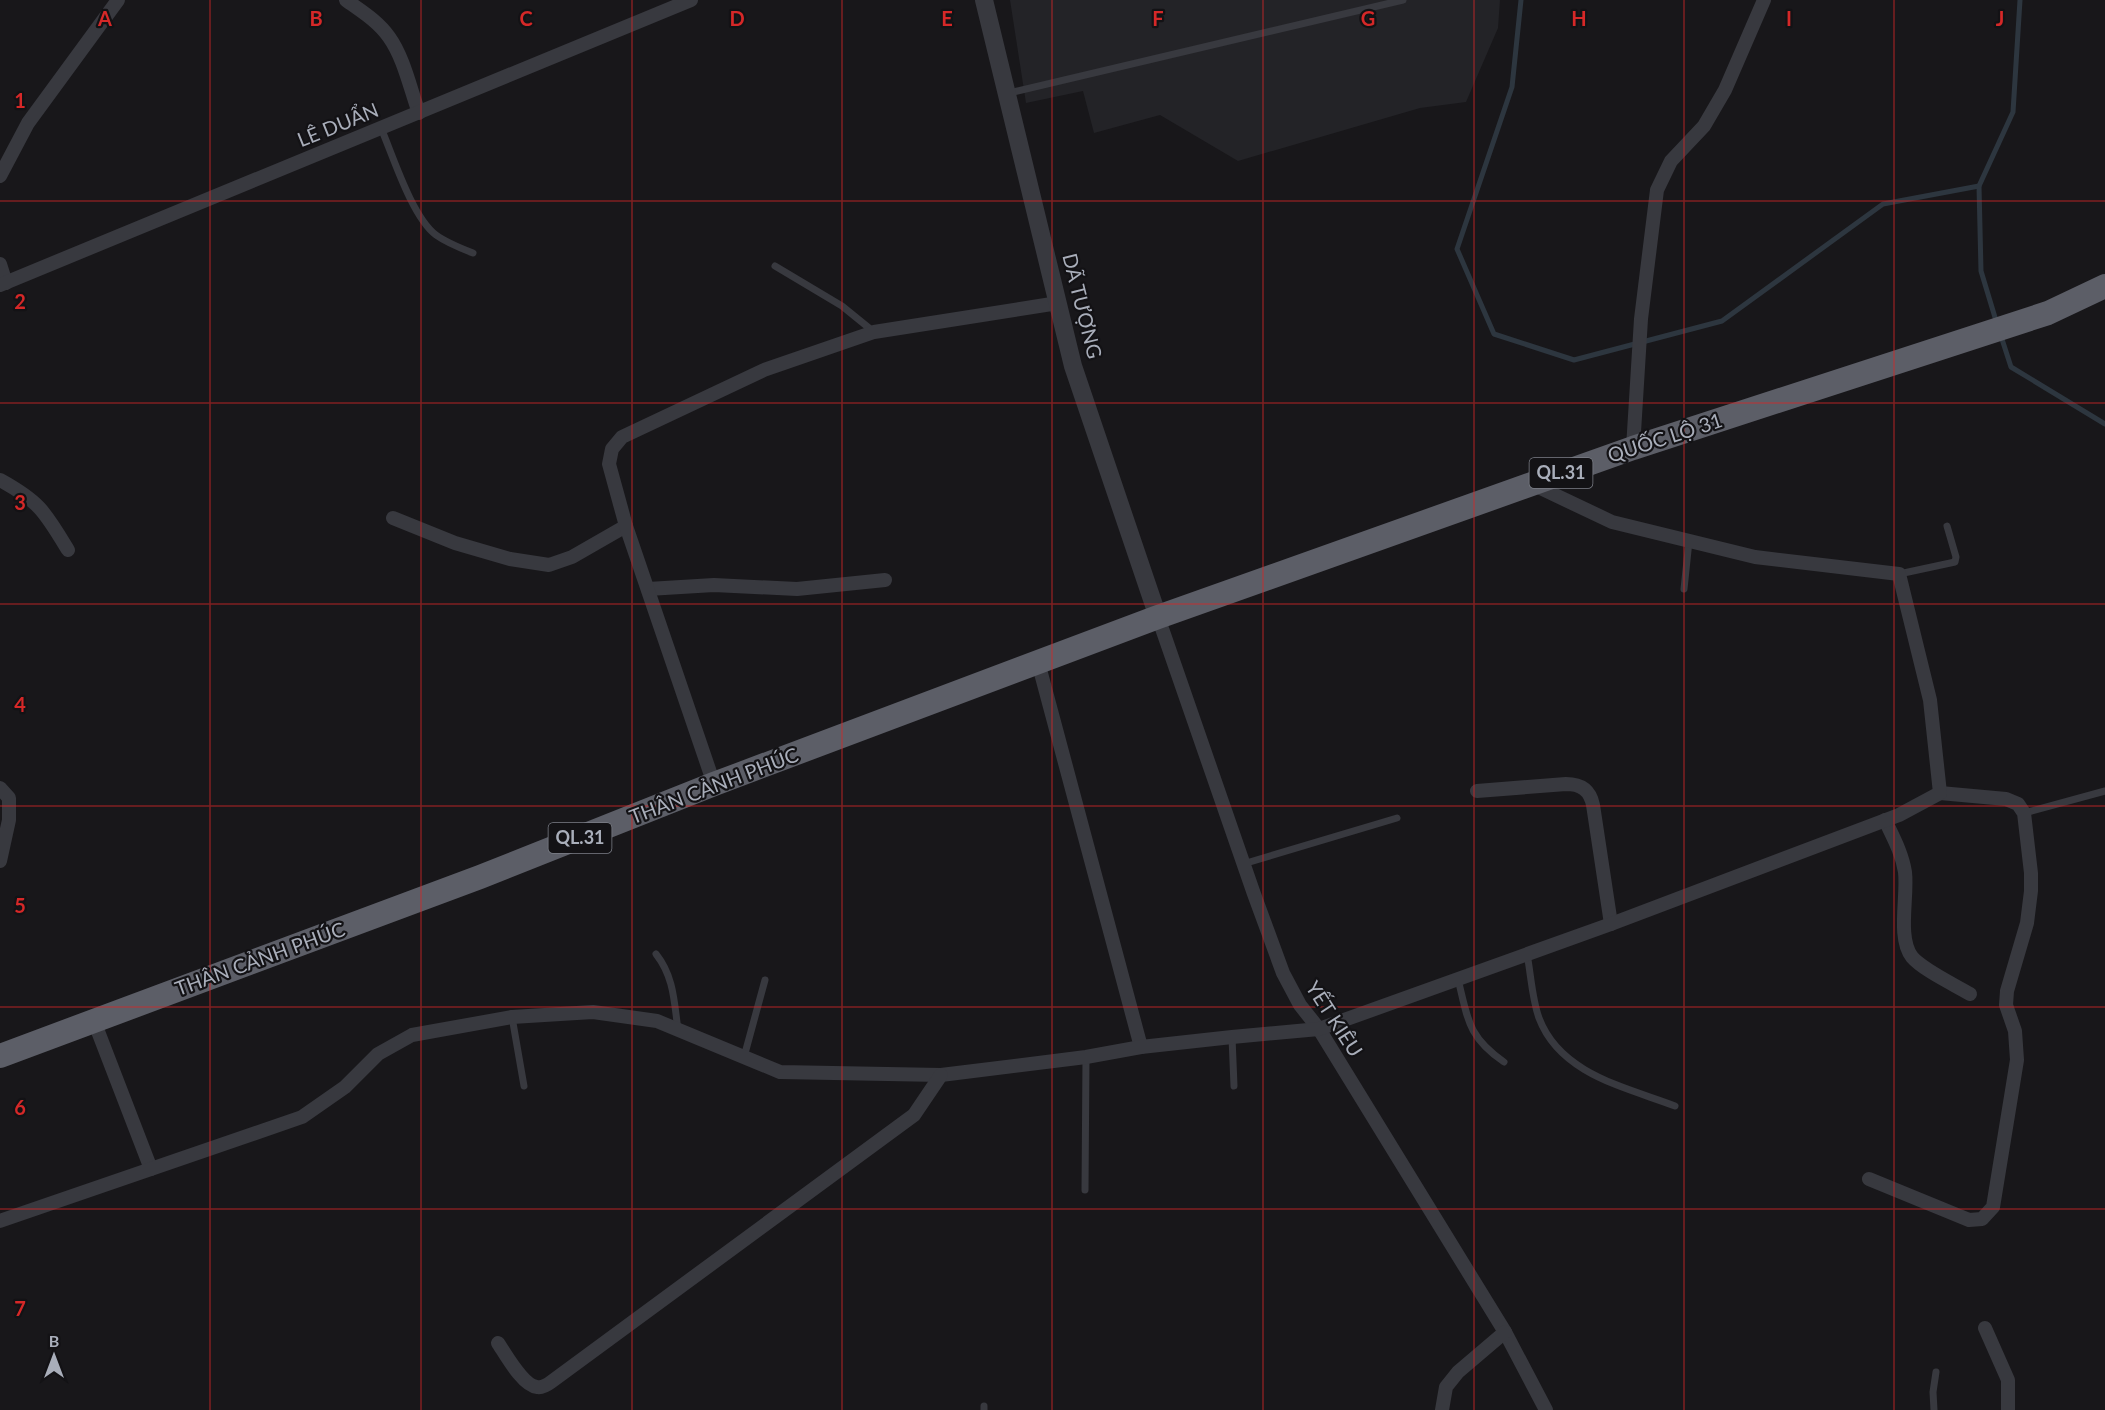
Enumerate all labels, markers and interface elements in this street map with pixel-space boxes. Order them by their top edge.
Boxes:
text: A [97,6,112,30]
text: B [309,6,323,30]
text: C [519,6,533,30]
text: D [729,6,745,30]
text: E [941,6,953,30]
text: F [1152,6,1164,30]
text: G [1361,6,1375,30]
text: H [1571,6,1587,30]
text: I [1786,6,1792,30]
text: J [1996,6,2004,30]
text: 1 [14,88,26,112]
street label: LÊ DUẨN [294,97,382,151]
street label: DÃ TƯỢNG [1058,251,1108,361]
text: 2 [14,289,26,313]
street label: QUỐC LỘ 31 [1604,407,1725,467]
road number: QL.31 [1530,458,1592,488]
text: 3 [14,490,26,514]
text: 4 [14,692,26,716]
street label: THÂN CẢNH PHÚC [626,742,801,828]
road number: QL.31 [548,823,612,853]
text: 5 [14,893,26,917]
street label: THÂN CẢNH PHÚC [171,916,348,1000]
street label: YẾT KIÊU [1301,976,1368,1061]
text: 6 [14,1095,26,1119]
text: 7 [14,1296,26,1320]
north arrow [24,1326,84,1386]
text: B [49,1331,59,1350]

